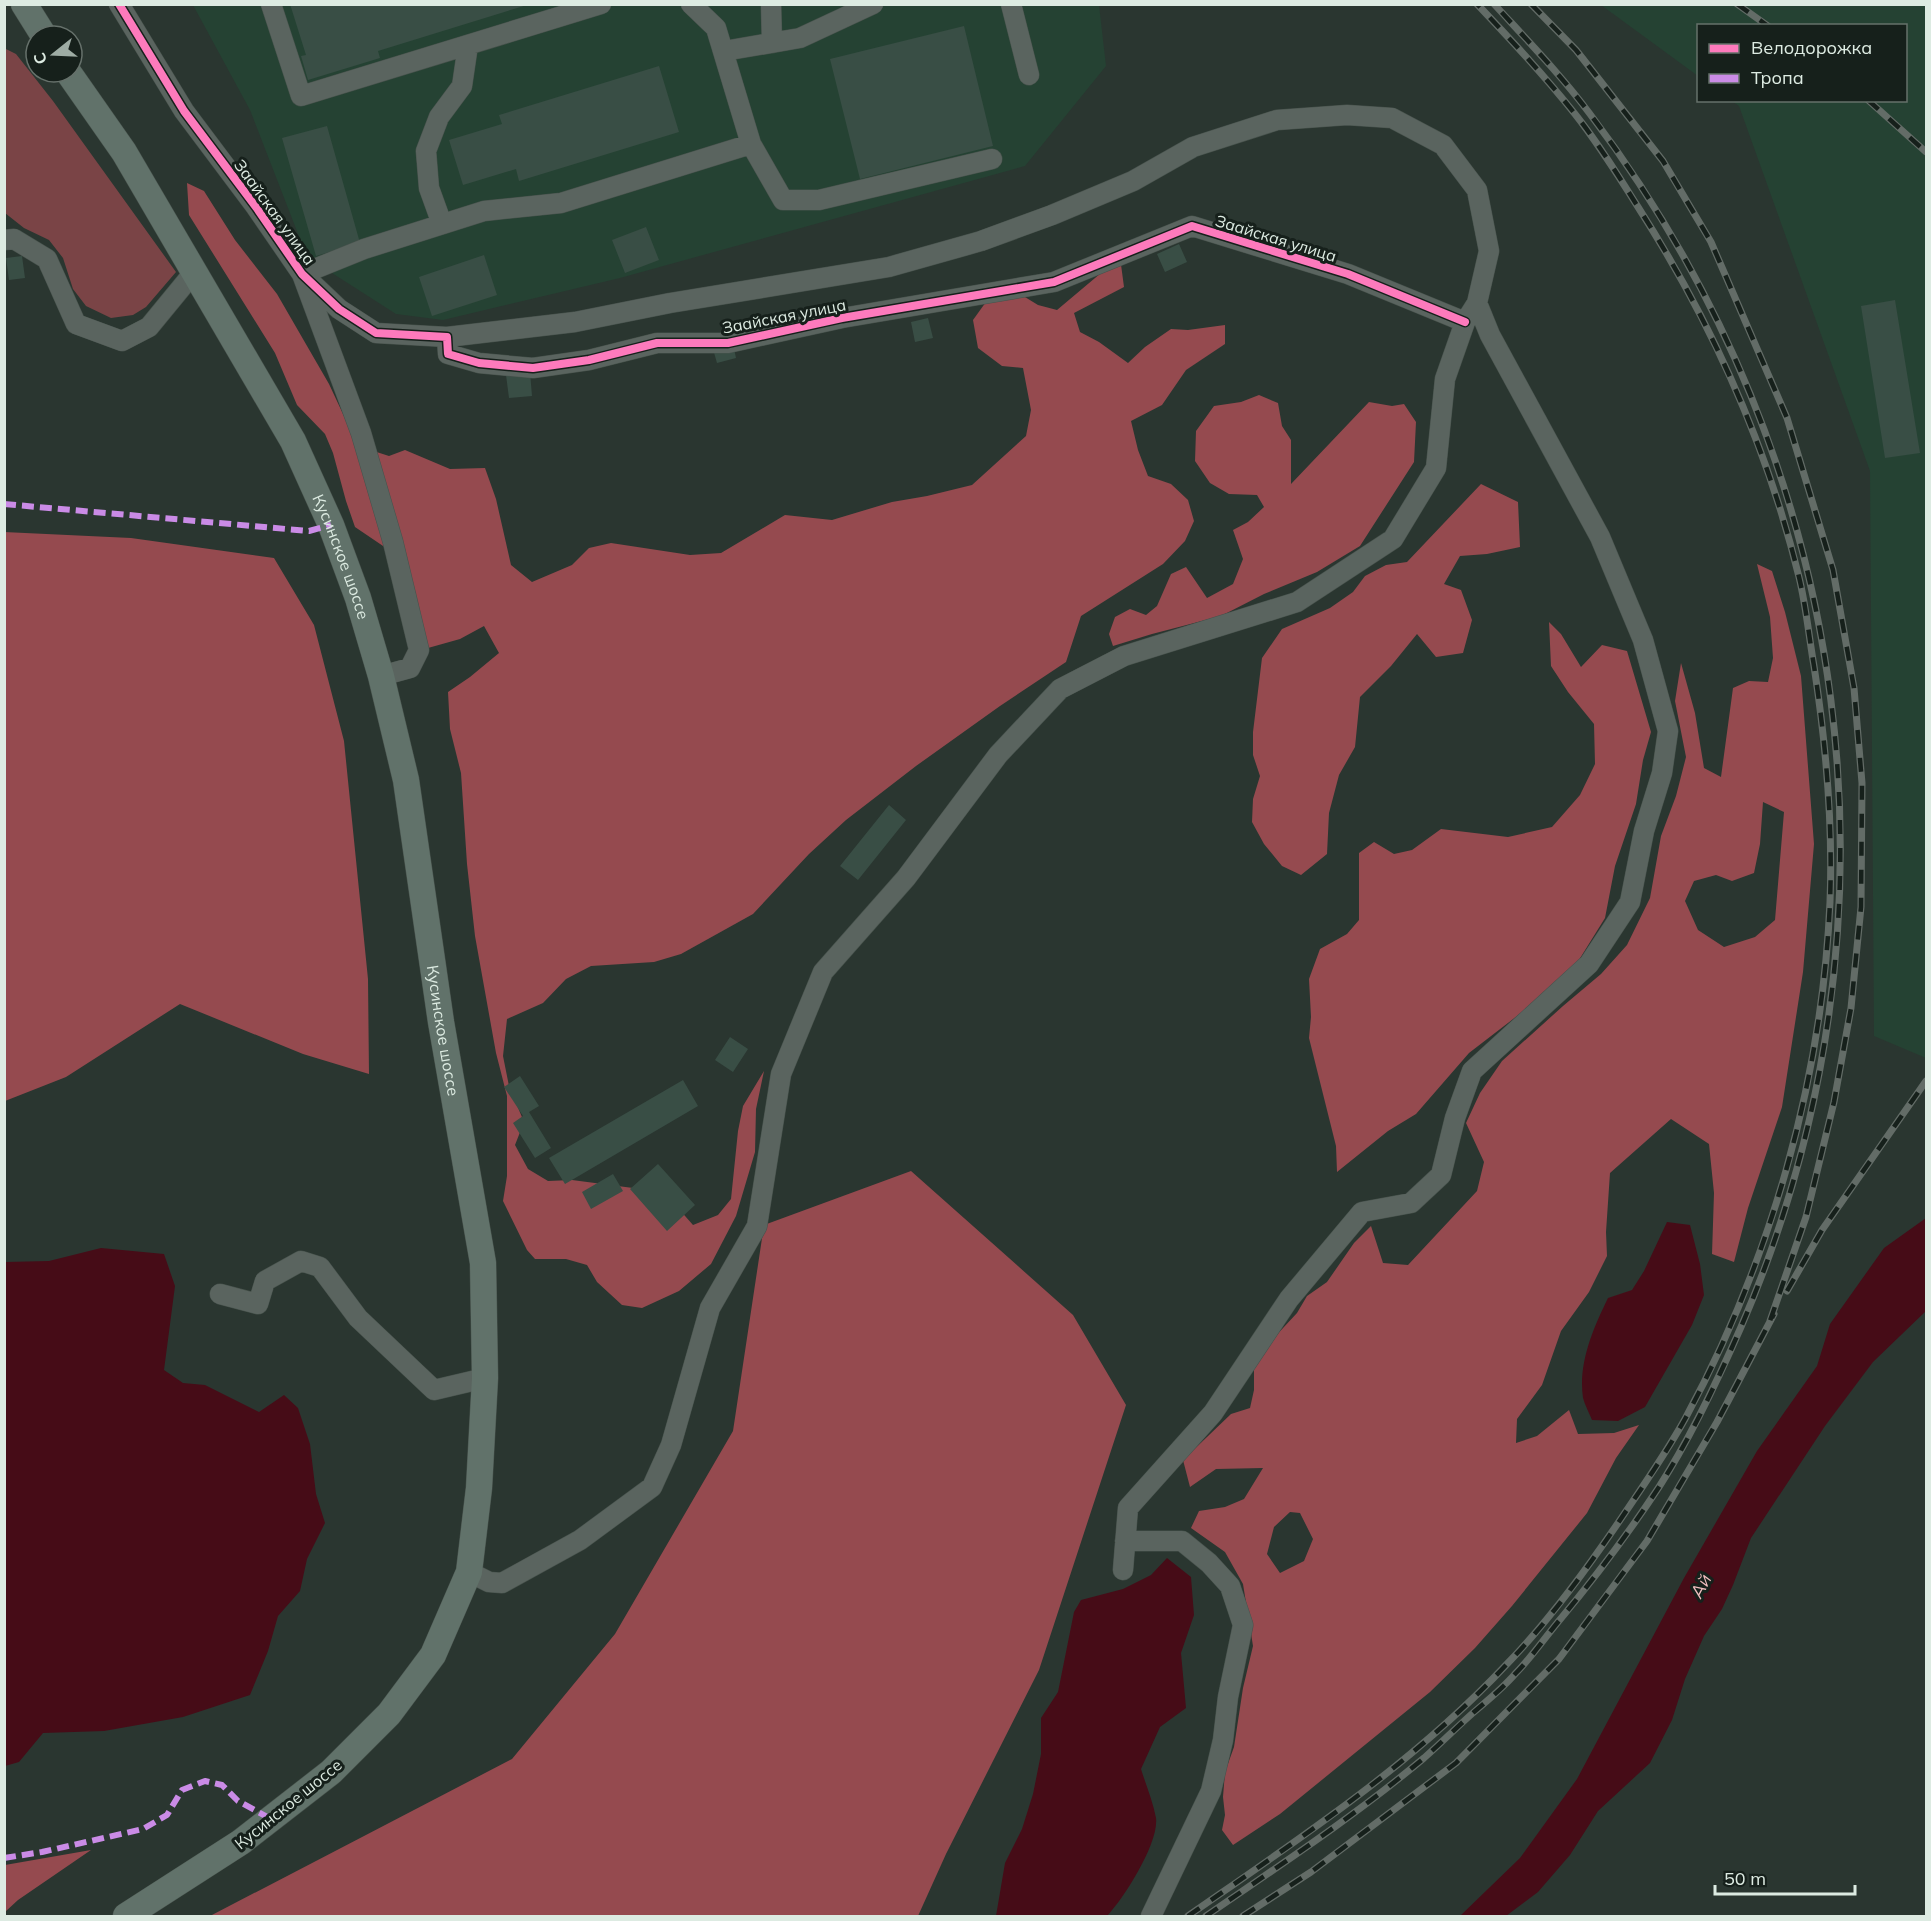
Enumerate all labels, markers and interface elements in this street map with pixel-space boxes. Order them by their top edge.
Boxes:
north arrow [24,24,84,84]
legend [1697,24,1907,102]
text: Велодорожка [1751,36,1872,59]
text: С [29,50,51,67]
text: Тропа [1751,66,1804,89]
street label: Заайская улица [230,155,320,269]
street label: Заайская улица [1213,210,1339,266]
street label: Заайская улица [720,294,848,338]
street label: Кусинское шоссе [308,491,374,622]
street label: Кусинское шоссе [423,964,464,1098]
water label: Ай [1684,1570,1716,1603]
street label: Кусинское шоссе [230,1755,346,1853]
scale bar [1715,1858,1854,1896]
text: 50 m [1724,1867,1766,1890]

